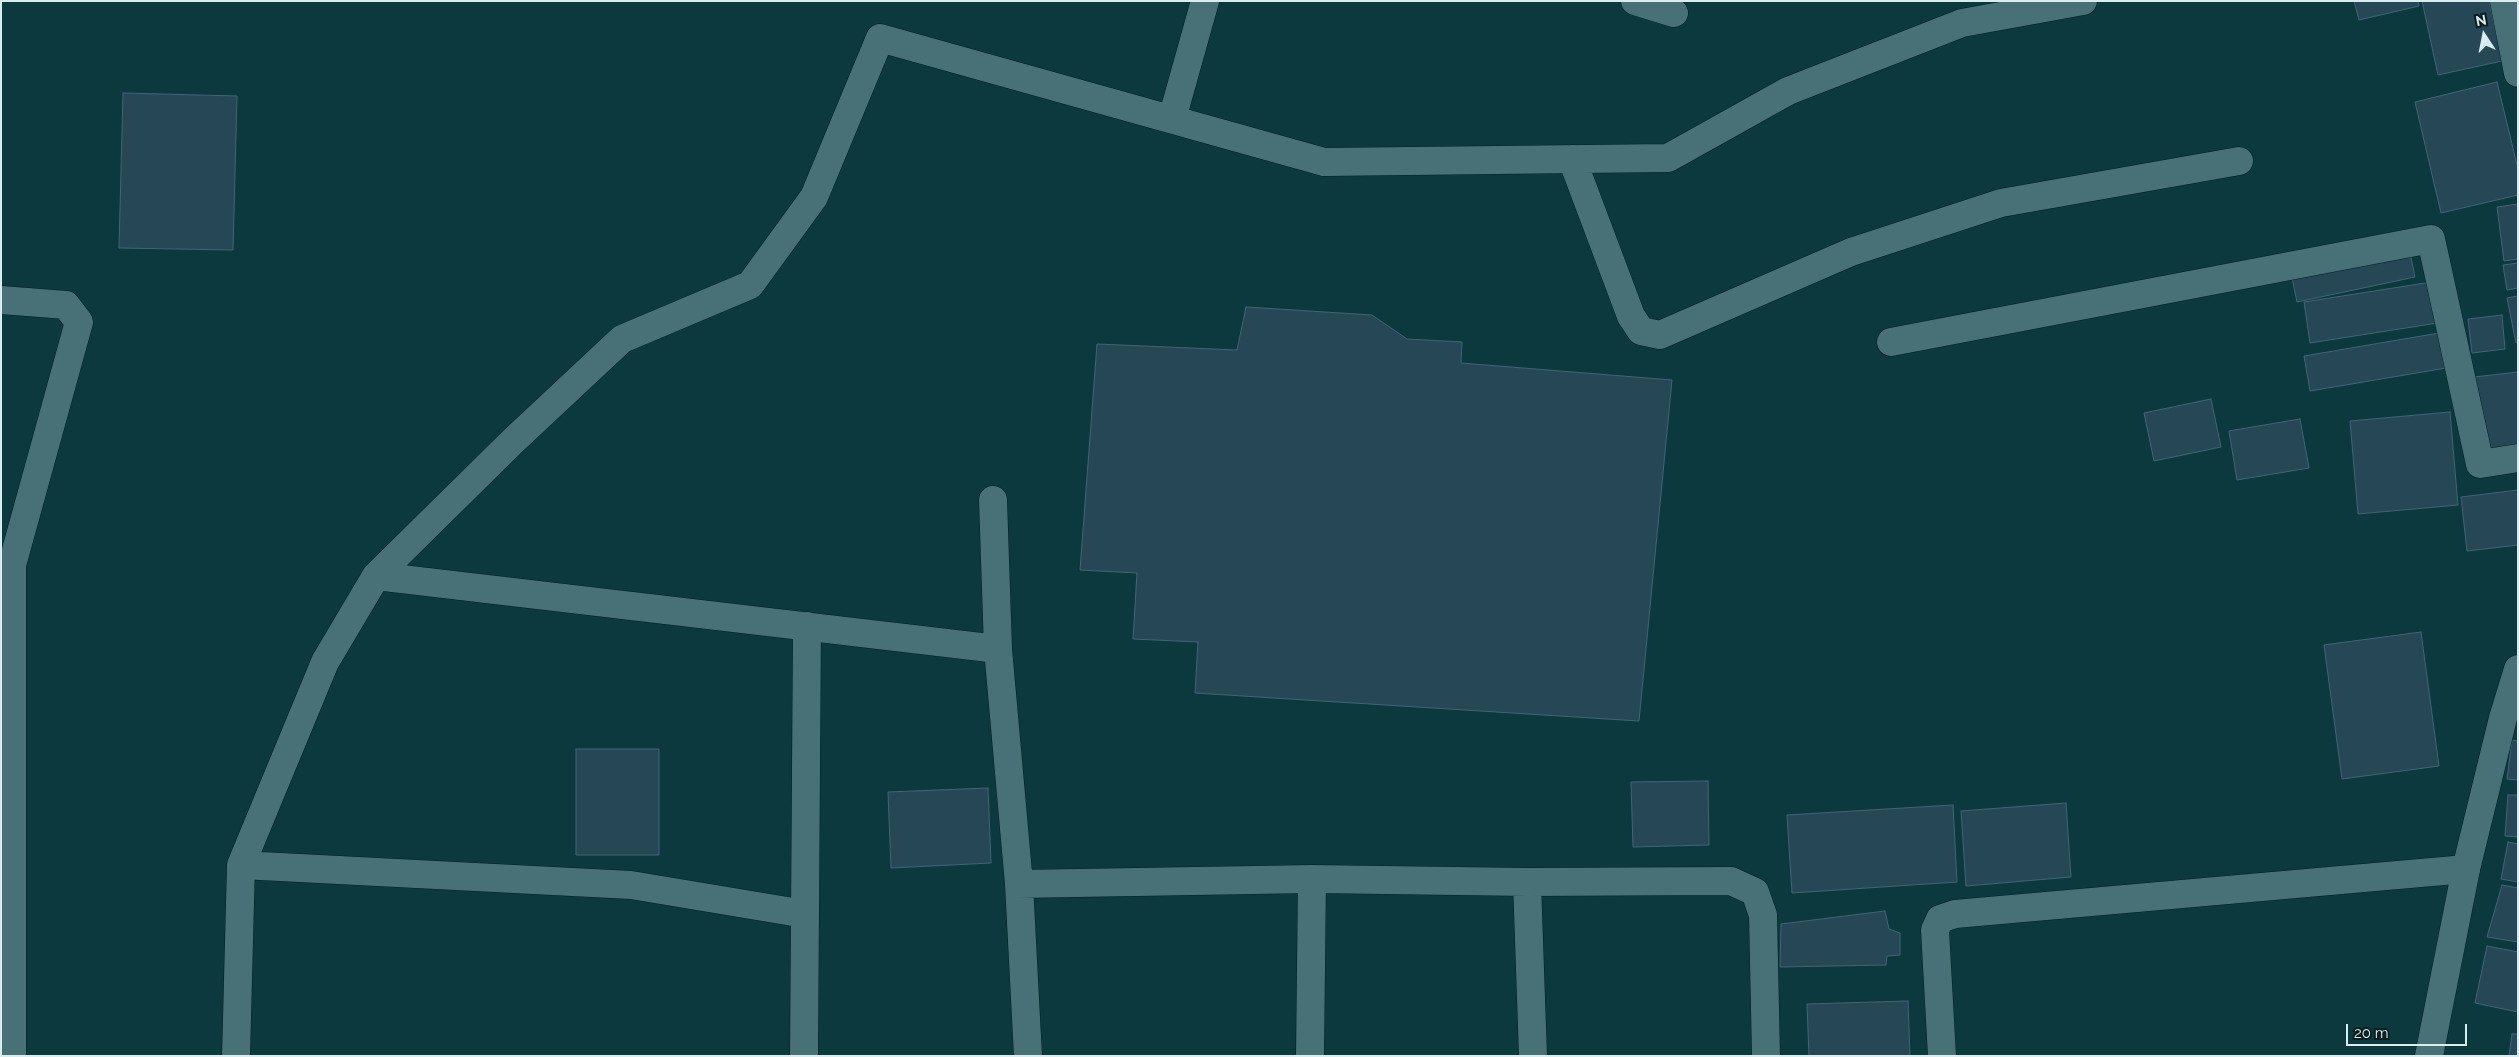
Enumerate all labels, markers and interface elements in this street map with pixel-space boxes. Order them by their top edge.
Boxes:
north arrow [2459,10,2509,60]
text: N [2474,11,2488,29]
scale bar [2349,1014,2470,1046]
text: 20 m [2354,1024,2389,1042]

